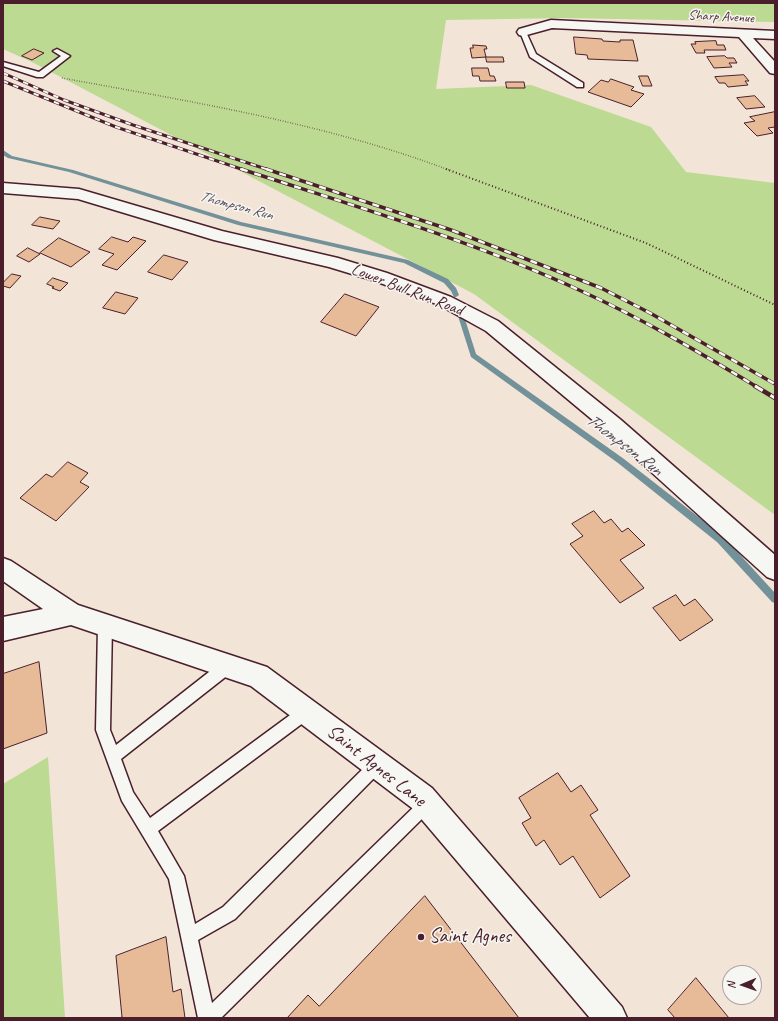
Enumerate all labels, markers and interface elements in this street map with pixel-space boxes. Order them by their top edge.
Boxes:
street label: Sharp Avenue [688,7,754,27]
water label: Thompson Run [197,188,275,224]
street label: Lower Bull Run Road [348,259,466,321]
water label: Thompson Run [582,409,666,481]
street label: Saint Agnes Lane [322,720,430,812]
place label: Saint Agnes [429,925,511,949]
marker: Saint Agnes [416,932,426,942]
north arrow [722,965,762,1005]
text: N [724,982,738,989]

